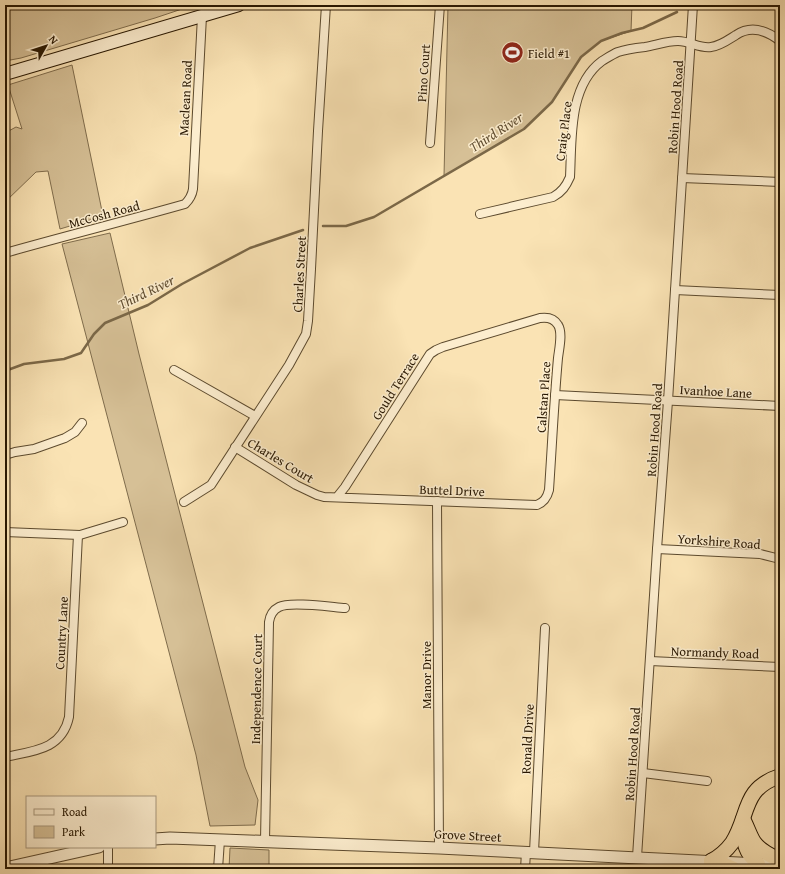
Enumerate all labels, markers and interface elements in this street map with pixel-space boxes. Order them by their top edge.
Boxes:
north arrow [26,26,66,66]
text: N [45,32,63,48]
sports icon: Field #1 [499,40,525,66]
street label: Pino Court [412,43,435,103]
place label: Field #1 [528,44,570,63]
street label: Maclean Road [174,60,197,136]
street label: Robin Hood Road [663,60,688,154]
street label: Craig Place [550,100,577,162]
water label: Third River [465,107,528,157]
street label: McCosh Road [67,196,142,233]
street label: Charles Street [288,235,311,313]
water label: Third River [114,269,178,314]
street label: Gould Terrace [367,349,424,424]
street label: Calstan Place [532,361,555,433]
street label: Ivanhoe Lane [679,380,753,403]
street label: Robin Hood Road [642,383,667,477]
street label: Charles Court [244,433,318,488]
street label: Buttel Drive [419,480,485,501]
street label: Yorkshire Road [677,529,761,554]
street label: Country Lane [50,596,73,670]
street label: Independence Court [246,633,267,744]
street label: Manor Drive [417,641,436,709]
street label: Normandy Road [671,641,759,664]
street label: Ronald Drive [516,703,539,775]
street label: Robin Hood Road [620,707,645,801]
legend [26,796,156,848]
text: Road [62,803,88,820]
text: Park [62,823,86,840]
street label: Grove Street [434,824,502,847]

